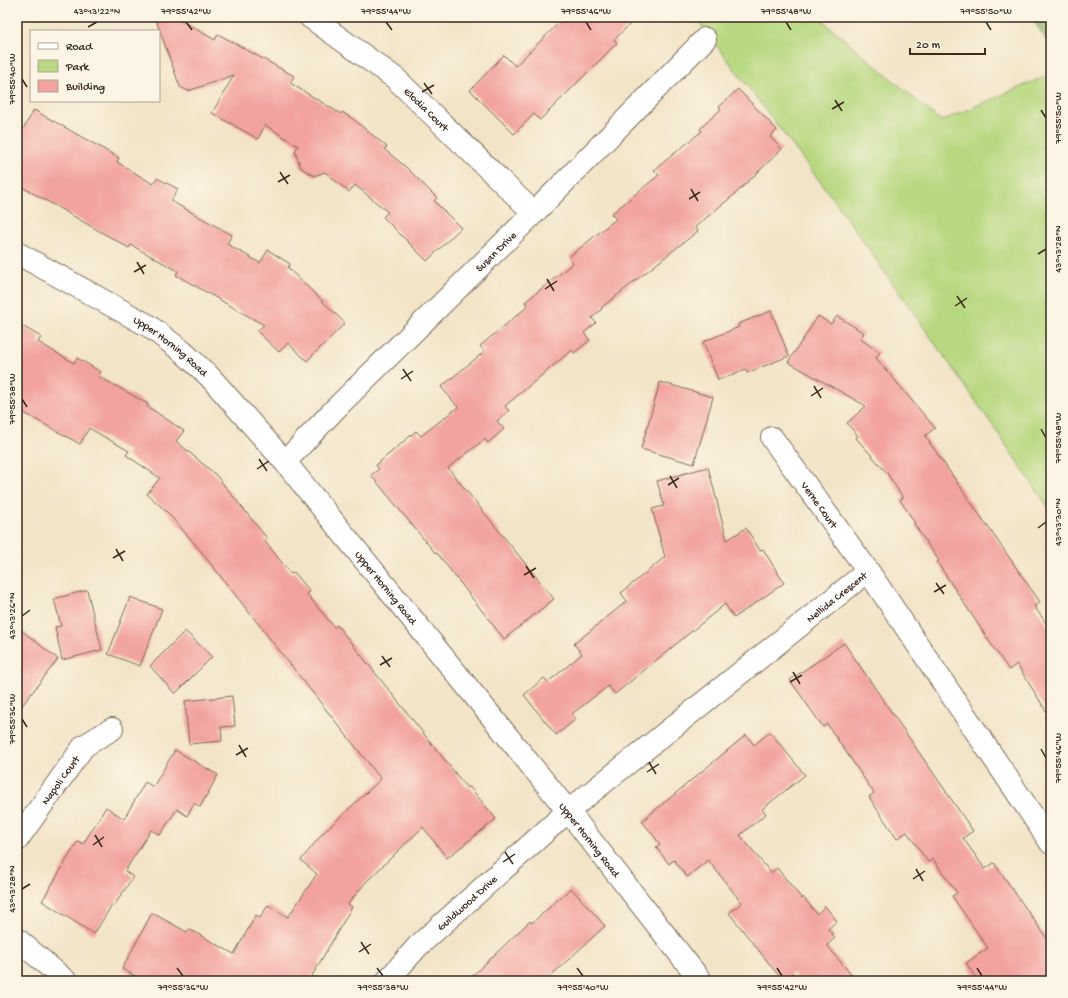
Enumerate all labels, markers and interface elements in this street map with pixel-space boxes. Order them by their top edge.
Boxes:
text: 43°13'22"N [74,6,121,18]
text: 79°55'42"W [160,6,212,18]
text: 79°55'44"W [360,6,411,18]
text: 79°55'46"W [560,6,612,18]
text: 79°55'48"W [760,6,812,18]
text: 79°55'50"W [959,6,1012,18]
legend [30,30,160,102]
scale bar [910,30,985,56]
text: 20 m [916,39,941,53]
text: Road [66,41,93,55]
text: 79°55'40"W [7,53,19,105]
text: Park [65,61,91,75]
text: Building [65,81,105,95]
street label: Elodia Court [401,86,451,136]
text: 79°55'50"W [1053,92,1065,145]
text: 43°13'28"N [1053,225,1065,273]
street label: Susan Drive [474,230,520,275]
street label: Upper Horning Road [131,315,210,381]
text: 79°55'38"W [7,373,19,426]
text: 79°55'48"W [1053,412,1065,464]
street label: Verne Court [797,479,840,532]
text: 43°13'30"N [1053,498,1065,546]
street label: Upper Horning Road [352,549,419,629]
street label: Nellida Crescent [805,569,871,626]
text: 43°13'26"N [7,592,19,639]
text: 79°55'36"W [7,693,19,745]
text: 79°55'46"W [1053,732,1065,784]
street label: Napoli Court [40,753,84,808]
street label: Upper Horning Road [556,801,622,881]
text: 43°13'28"N [7,865,19,913]
street label: Guildwood Drive [435,874,500,934]
text: 79°55'36"W [157,982,209,994]
text: 79°55'38"W [356,982,409,994]
text: 79°55'40"W [557,982,609,994]
text: 79°55'42"W [756,982,808,994]
text: 79°55'44"W [956,982,1007,994]

